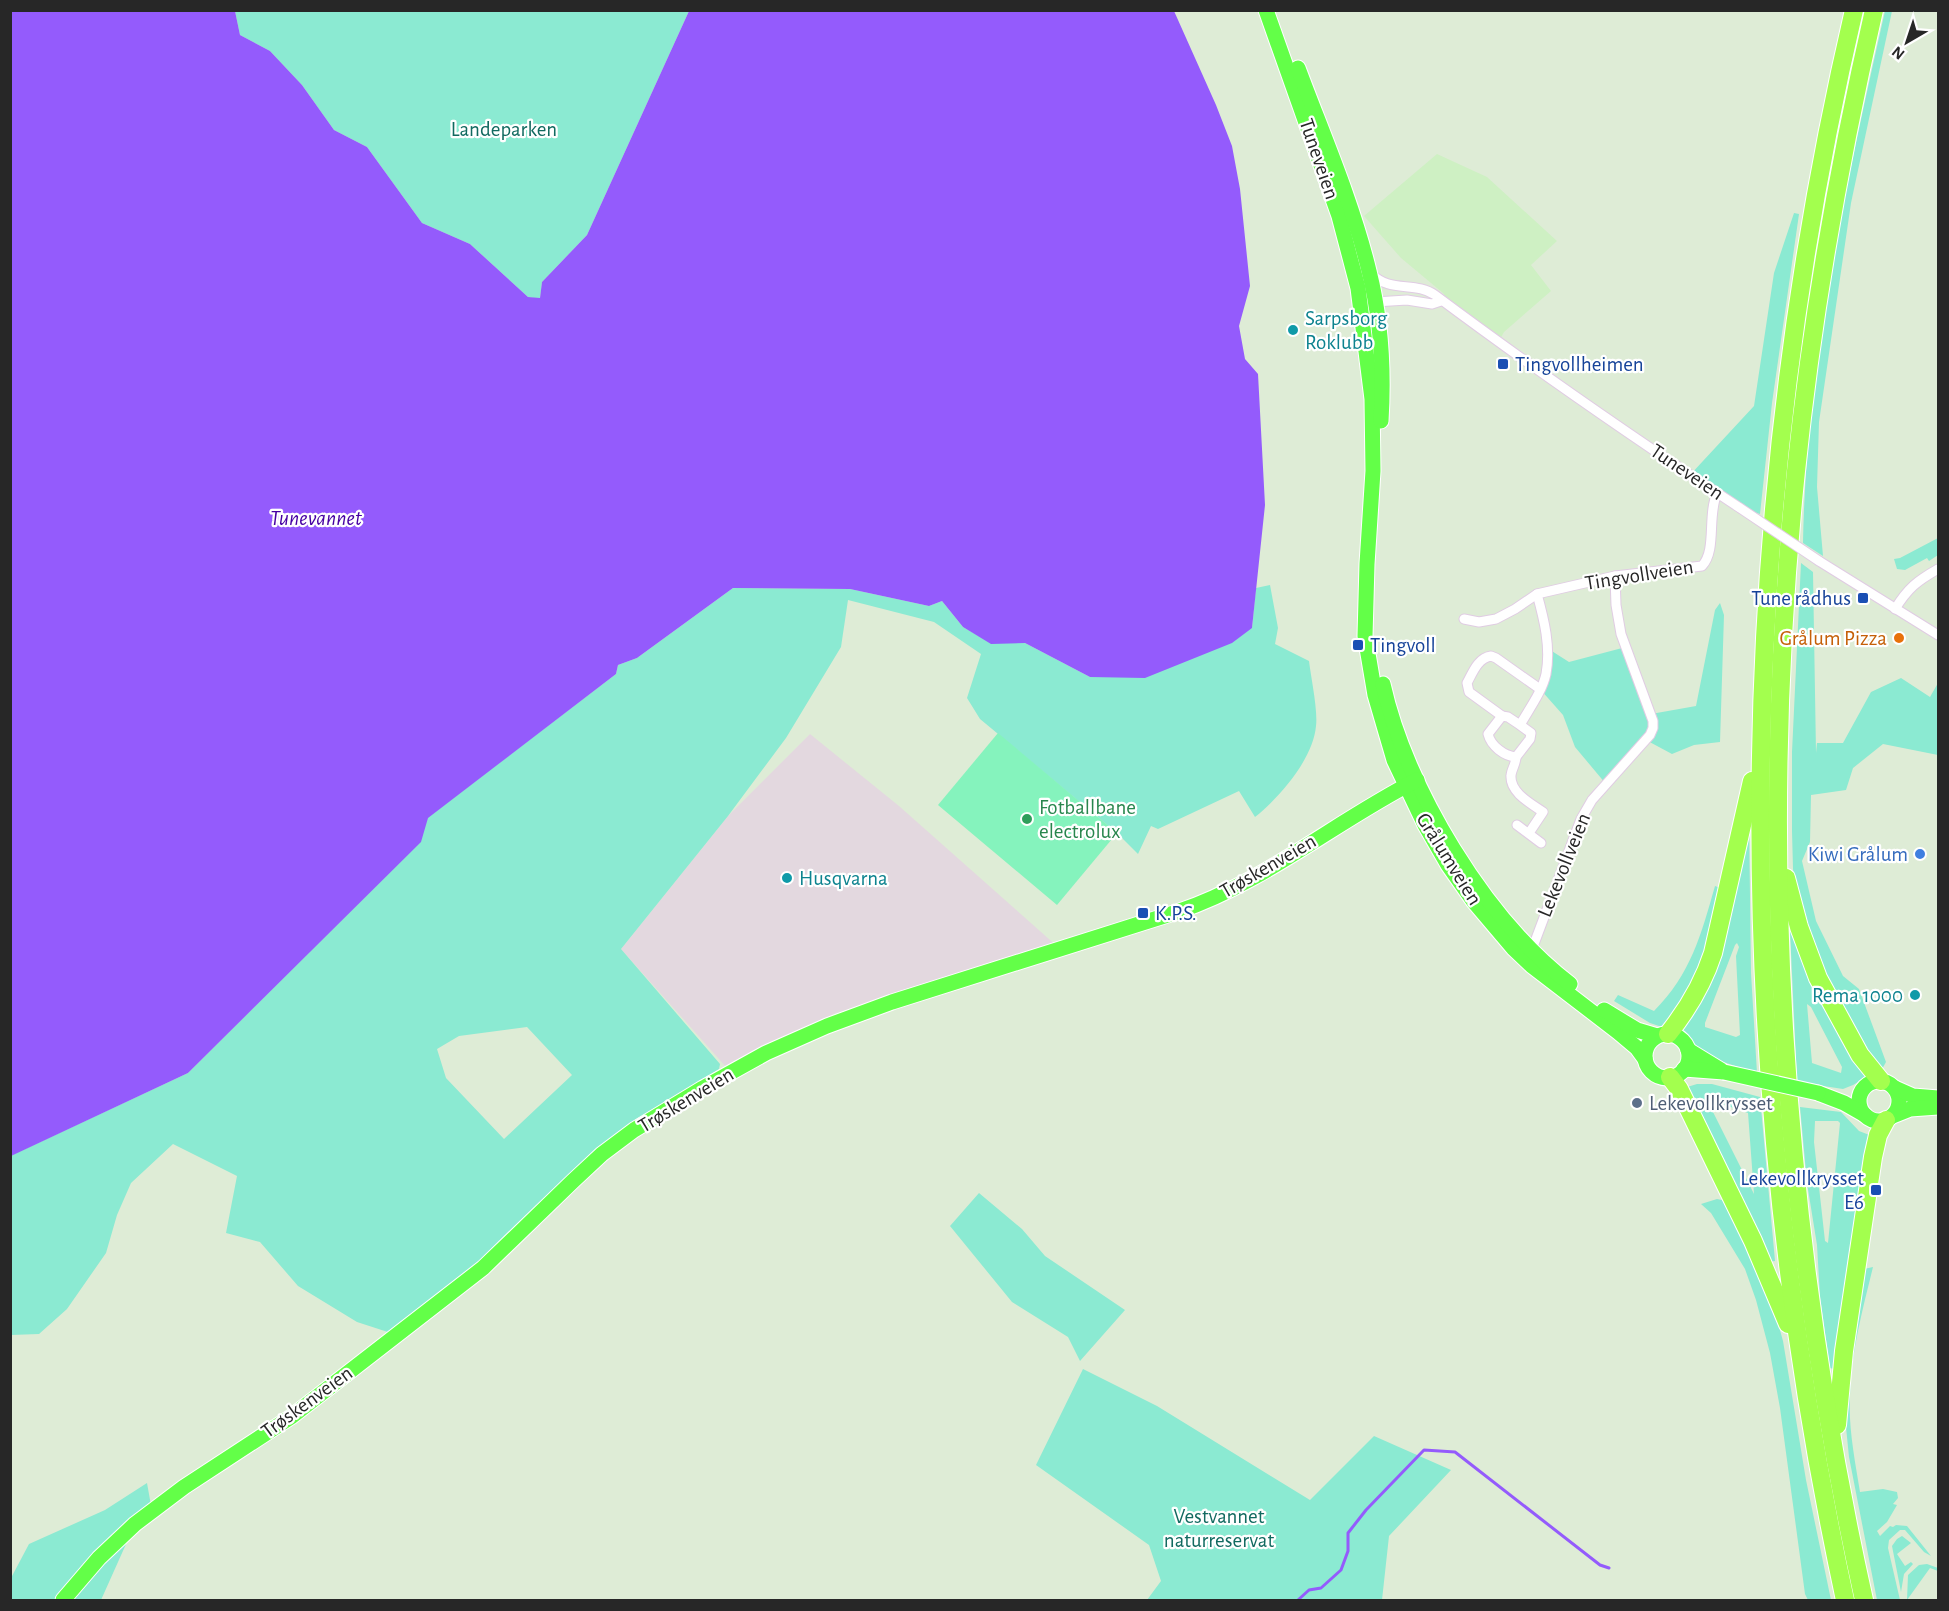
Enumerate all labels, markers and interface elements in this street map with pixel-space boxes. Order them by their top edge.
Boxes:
north arrow [1877,12,1937,72]
text: N [1889,43,1908,63]
street label: Tuneveien [1295,116,1343,202]
park label: Landeparken [451,119,557,140]
place label: Sarpsborg Roklubb [1305,308,1388,353]
marker: Sarpsborg Roklubb [1286,323,1300,337]
place label: Tingvollheimen [1515,354,1644,375]
marker: Tingvollheimen [1496,357,1510,371]
street label: Tuneveien [1646,440,1728,504]
water label: Tunevannet [270,507,363,529]
street label: Tingvollveien [1583,556,1695,594]
place label: Tune rådhus [1751,588,1851,609]
marker: Tune rådhus [1856,591,1870,605]
place label: Grålum Pizza [1780,628,1887,649]
marker: Grålum Pizza [1892,631,1906,645]
place label: Tingvoll [1370,635,1436,656]
marker: Tingvoll [1351,638,1365,652]
place label: Fotballbane electrolux [1039,797,1136,842]
street label: Grålumveien [1412,809,1486,909]
street label: Lekevollveien [1534,810,1594,920]
marker: Fotballbane electrolux [1020,812,1034,826]
street label: Trøskenveien [1216,830,1320,902]
place label: Kiwi Grålum [1808,844,1908,865]
marker: Kiwi Grålum [1913,847,1927,861]
place label: Husqvarna [799,868,888,889]
marker: Husqvarna [780,871,794,885]
place label: K.P.S. [1155,903,1197,924]
marker: K.P.S. [1136,906,1150,920]
place label: Rema 1000 [1812,985,1903,1006]
marker: Rema 1000 [1908,988,1922,1002]
street label: Trøskenveien [635,1063,737,1137]
place label: Lekevollkrysset [1649,1093,1773,1114]
marker: Lekevollkrysset [1630,1096,1644,1110]
place label: Lekevollkrysset E6 [1740,1168,1864,1213]
marker: Lekevollkrysset E6 [1869,1183,1883,1197]
street label: Trøskenveien [258,1362,356,1442]
park label: Vestvannet naturreservat [1164,1506,1274,1551]

